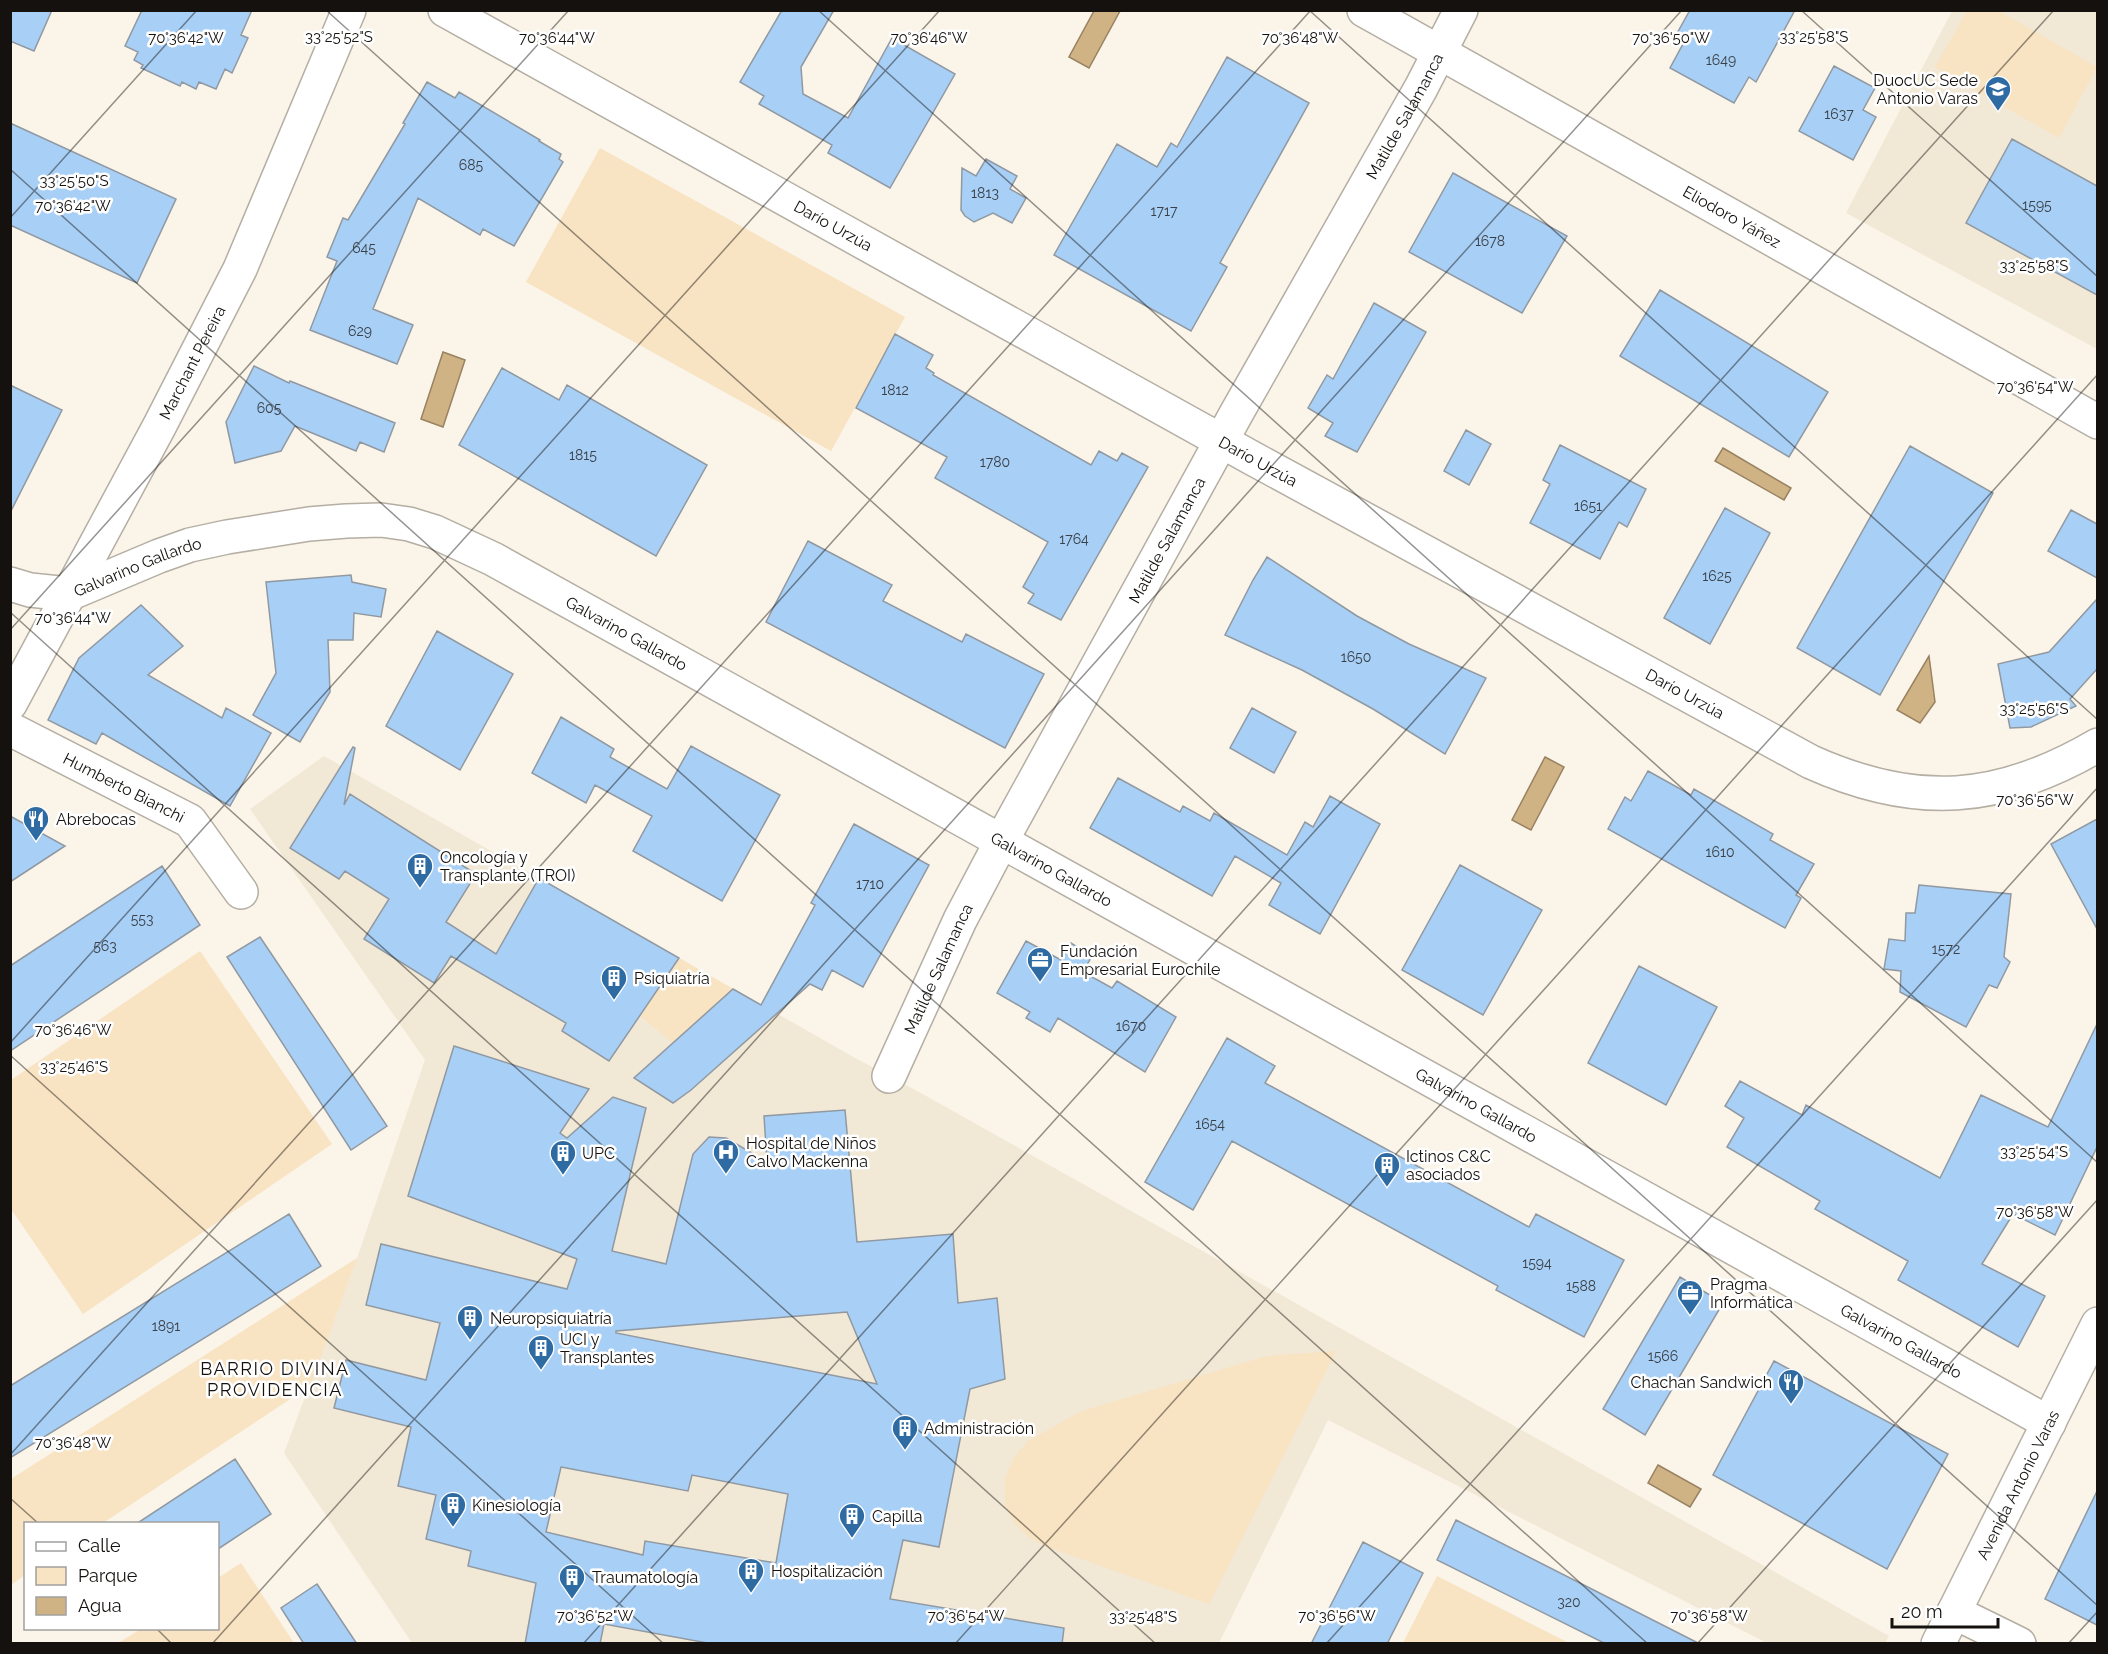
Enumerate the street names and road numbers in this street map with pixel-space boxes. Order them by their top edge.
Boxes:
street label: Matilde Salamanca [1362,50,1447,182]
street label: Eliodoro Yáñez [1680,182,1784,252]
street label: Darío Urzúa [791,196,876,255]
street label: Marchant Pereira [155,302,229,423]
street label: Darío Urzúa [1216,432,1301,490]
street label: Matilde Salamanca [1124,474,1209,606]
street label: Galvarino Gallardo [71,533,203,600]
street label: Galvarino Gallardo [563,592,691,675]
street label: Darío Urzúa [1642,664,1728,723]
street label: Humberto Bianchi [60,748,188,826]
street label: Galvarino Gallardo [987,828,1116,910]
street label: Matilde Salamanca [900,900,976,1037]
street label: Galvarino Gallardo [1412,1064,1540,1146]
street label: Galvarino Gallardo [1837,1300,1965,1382]
street label: Avenida Antonio Varas [1972,1407,2063,1563]

